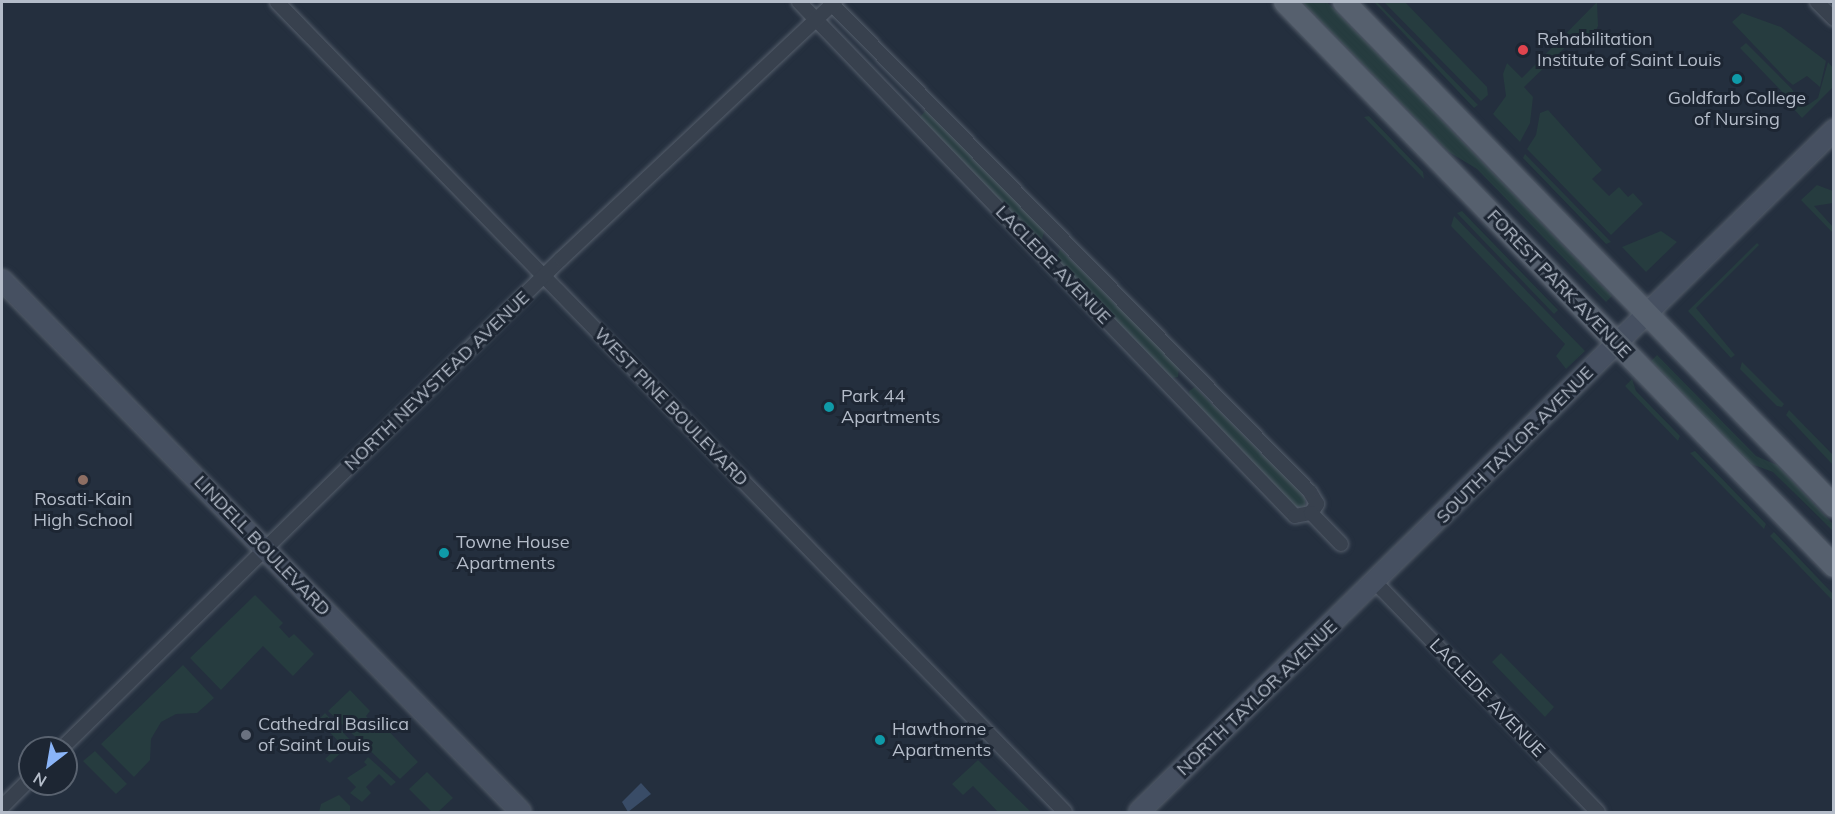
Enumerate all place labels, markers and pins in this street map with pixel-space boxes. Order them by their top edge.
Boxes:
place label: Rehabilitation Institute of Saint Louis [1537,29,1721,72]
marker: Rehabilitation Institute of Saint Louis [1514,41,1532,59]
marker: Goldfarb College of Nursing [1730,72,1744,86]
place label: Goldfarb College of Nursing [1668,88,1806,130]
place label: Park 44 Apartments [841,386,941,428]
marker: Park 44 Apartments [822,400,836,414]
marker: Rosati-Kain High School [76,473,90,487]
place label: Rosati-Kain High School [33,489,133,532]
place label: Towne House Apartments [456,532,569,574]
marker: Towne House Apartments [437,546,451,560]
place label: Cathedral Basilica of Saint Louis [258,714,409,756]
place label: Hawthorne Apartments [892,719,992,762]
marker: Cathedral Basilica of Saint Louis [239,728,253,742]
marker: Hawthorne Apartments [873,733,887,747]

